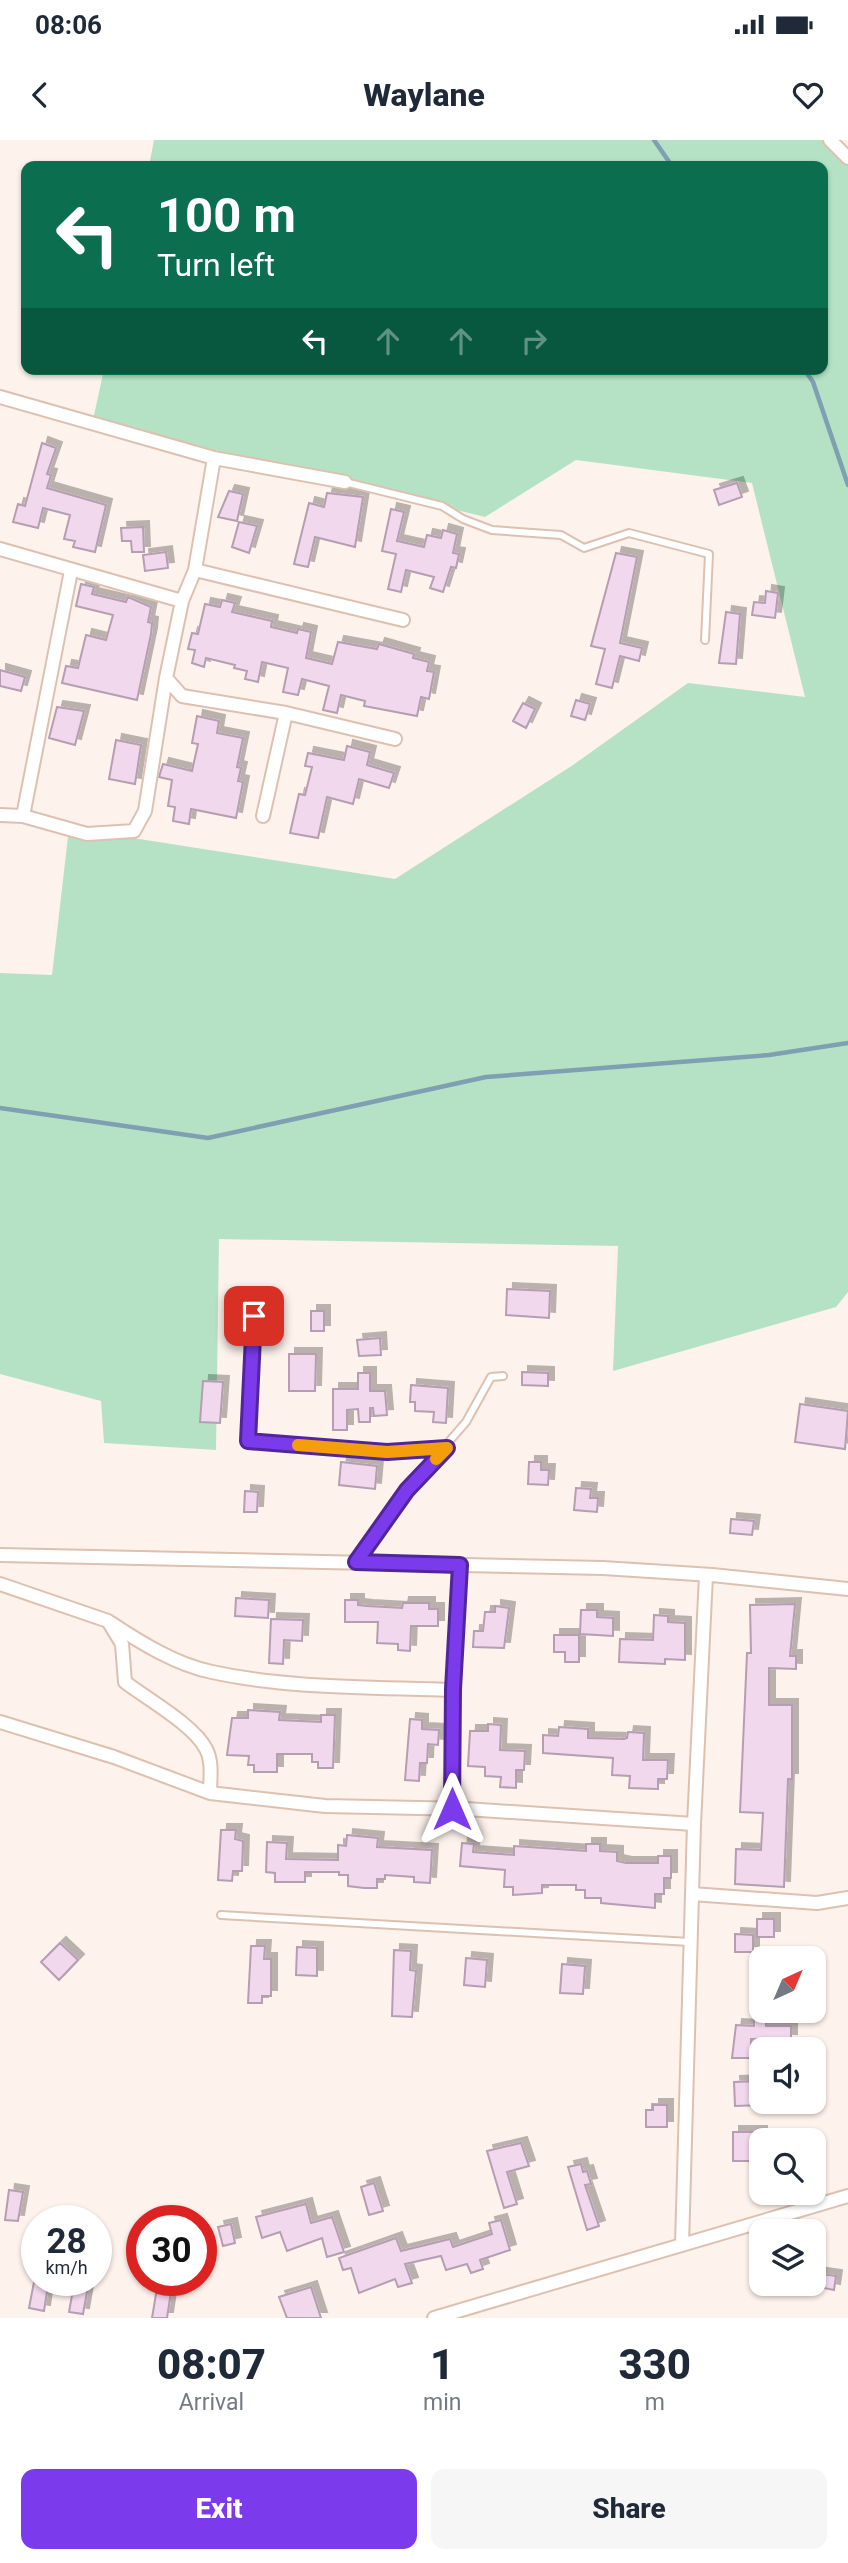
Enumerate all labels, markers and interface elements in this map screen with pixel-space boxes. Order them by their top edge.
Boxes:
text: 08:06 [35,10,102,40]
icon: back [21,76,59,114]
text: Waylane [363,76,485,114]
icon: heart [789,76,827,114]
text: 100 m [157,187,296,244]
icon: left [42,189,133,280]
text: Turn left [157,246,275,284]
icon: left [296,322,334,360]
icon: ahead [369,322,407,360]
icon: ahead [442,322,480,360]
icon: right [515,322,553,360]
pin [224,1286,284,1346]
icon: arrive [235,1297,273,1335]
position arrow [415,1772,489,1846]
north arrow [749,1946,826,2023]
map controls [749,1946,826,2296]
button: sound [749,2037,826,2114]
button: search [749,2128,826,2205]
speed limit sign: 30 [126,2205,217,2296]
button: layers [749,2219,826,2296]
text: 28 [46,2221,87,2262]
text: km/h [45,2257,88,2278]
text: 08:07 [157,2340,266,2389]
text: 1 [430,2340,454,2389]
text: 330 [618,2340,691,2389]
text: Arrival [179,2389,244,2416]
text: min [423,2389,461,2416]
text: m [645,2389,665,2416]
button: Exit [21,2469,417,2549]
button: Share [431,2469,827,2549]

